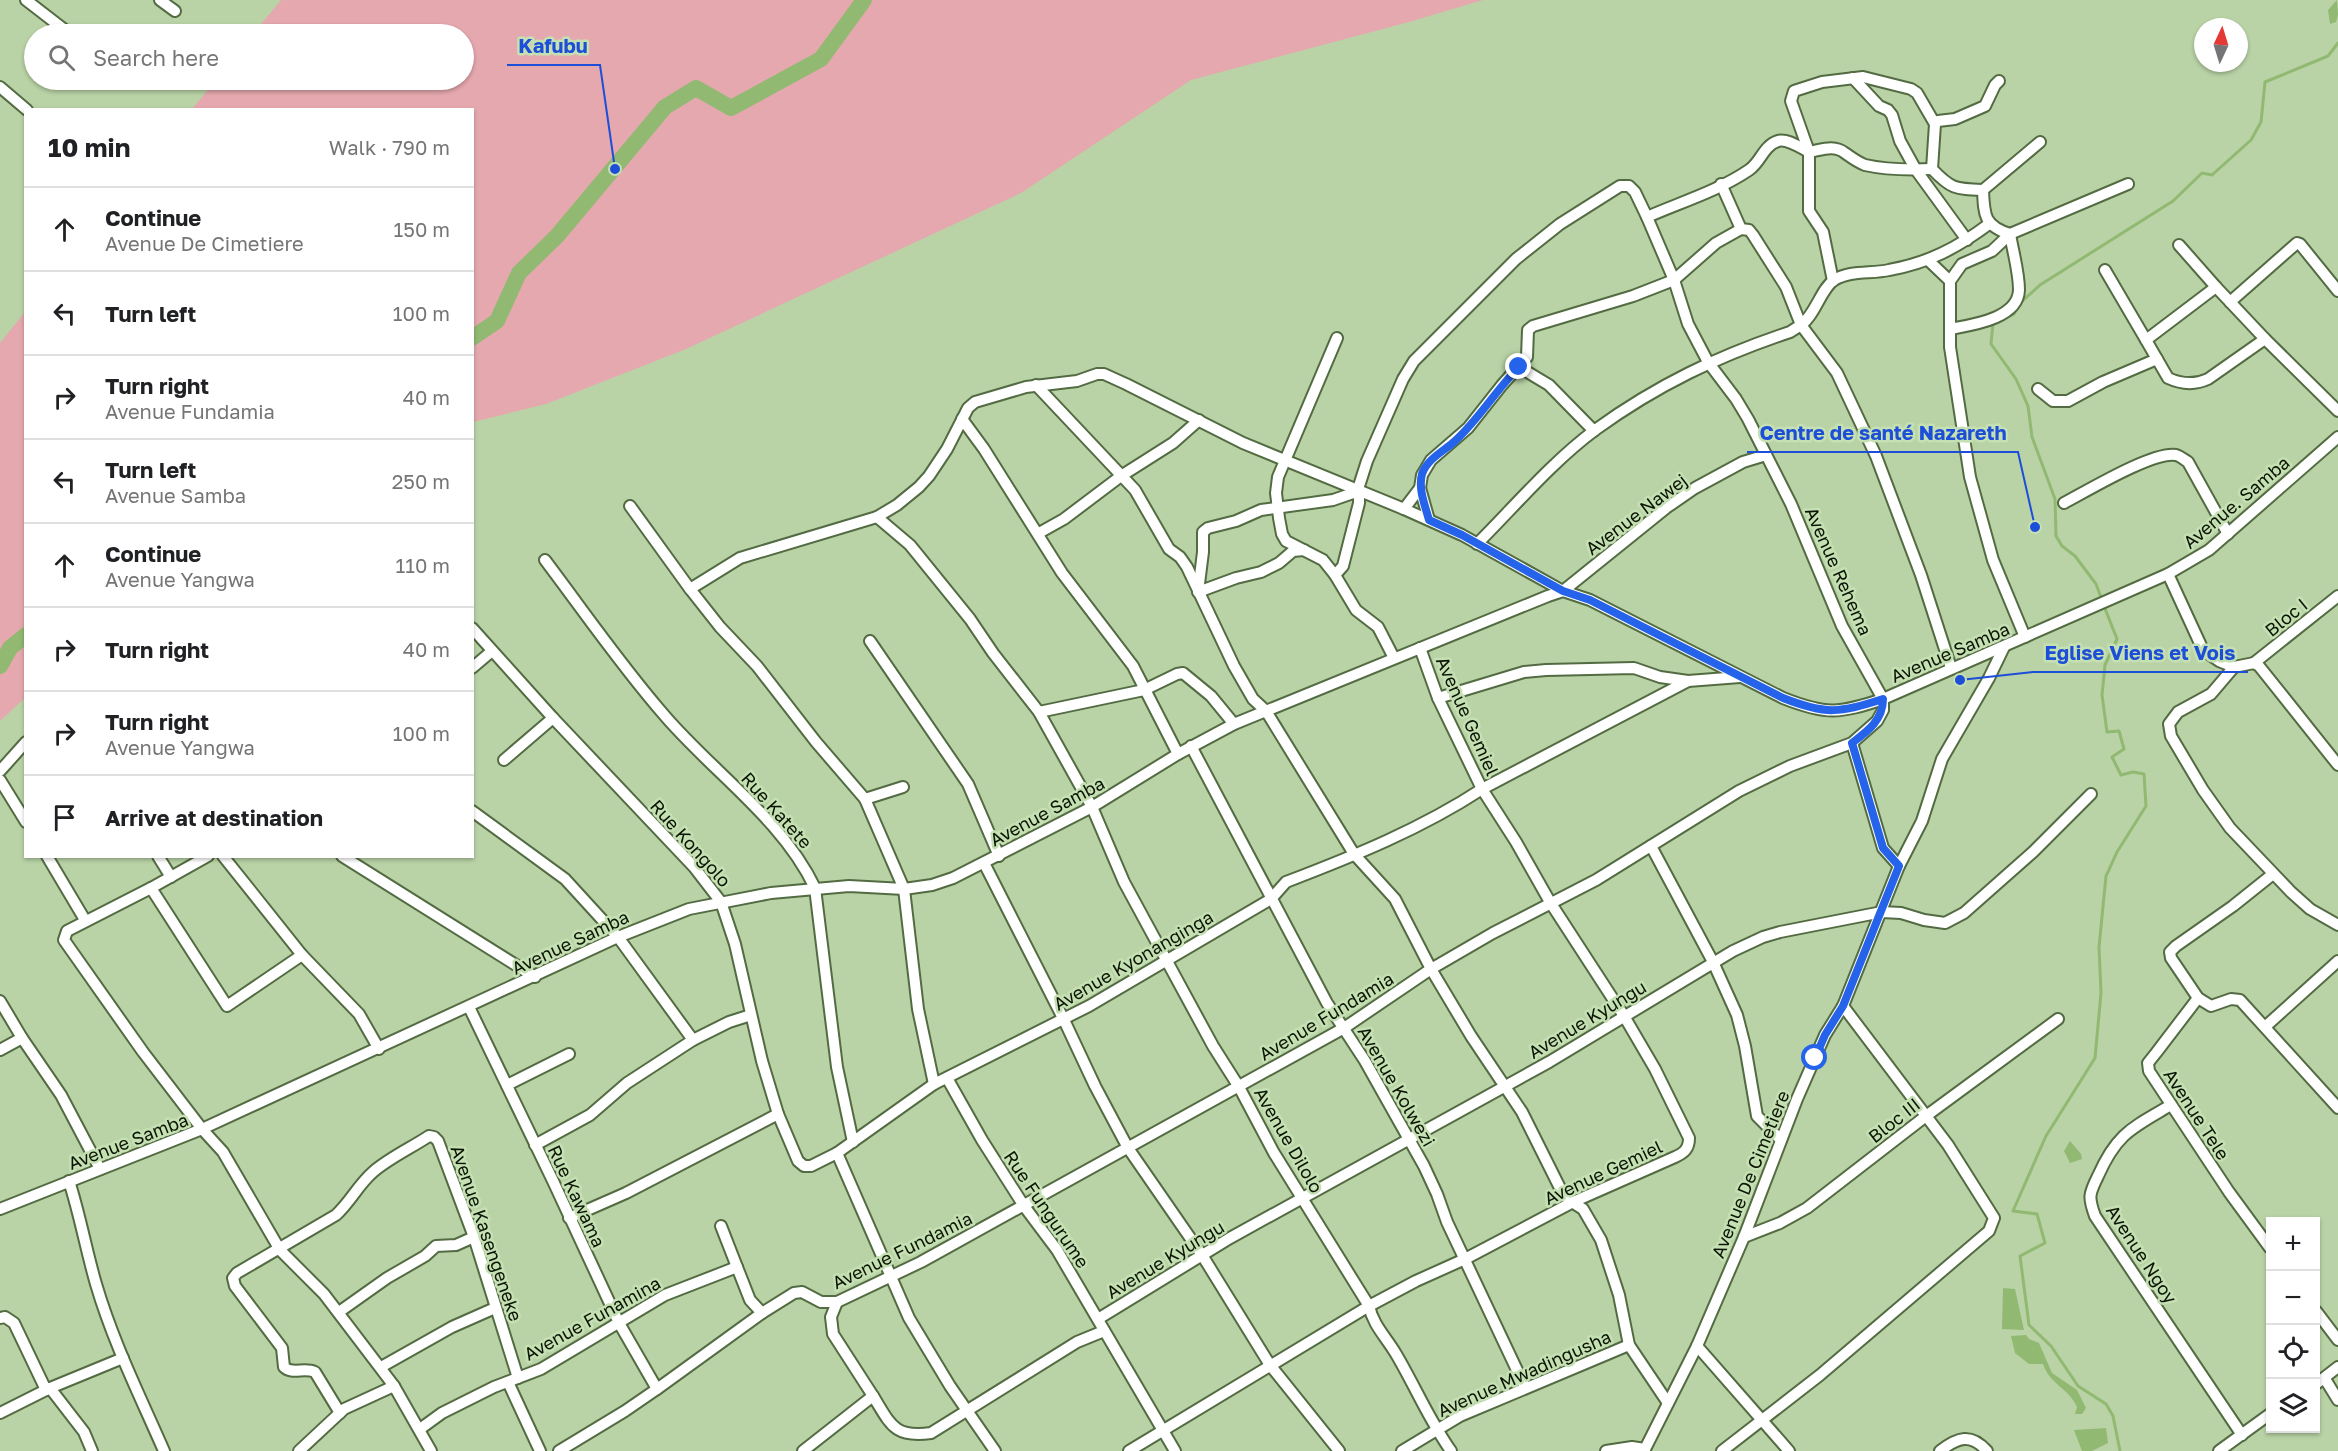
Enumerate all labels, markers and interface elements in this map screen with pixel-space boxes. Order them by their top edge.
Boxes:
north arrow [2194,18,2248,72]
search box [24,24,474,90]
callout: Kafubu [507,27,600,65]
text: Kafubu [518,33,588,57]
icon: search [45,41,78,74]
text: Search here [93,44,219,71]
text: 10 min [48,132,130,163]
text: Walk · 790 m [329,135,450,159]
text: Continue [105,204,201,231]
icon: ahead [48,213,81,246]
text: 150 m [394,217,450,241]
text: Avenue De Cimetiere [105,231,304,255]
icon: left [48,297,81,330]
text: Turn left [105,300,196,327]
text: 100 m [393,301,450,325]
route end [1505,353,1531,379]
text: Turn right [105,372,209,399]
icon: right [48,381,81,414]
text: 40 m [403,385,450,409]
text: Avenue Fundamia [105,399,275,423]
callout: Centre de santé Nazareth [1747,414,2018,452]
text: Centre de santé Nazareth [1759,420,2007,444]
street label: Avenue. Samba [2178,451,2294,553]
text: Turn left [105,456,196,483]
icon: left [48,465,81,498]
text: 250 m [392,469,450,493]
street label: Avenue Nawej [1581,469,1691,559]
text: Avenue Samba [105,483,246,507]
street label: Avenue Rehema [1801,503,1877,639]
text: Continue [105,540,201,567]
icon: ahead [48,549,81,582]
text: 110 m [396,553,450,577]
text: Avenue Yangwa [105,567,255,591]
street label: Bloc I [2260,593,2312,641]
street label: Avenue Samba [1887,617,2013,687]
icon: right [48,633,81,666]
callout: Eglise Viens et Vois [2033,634,2248,672]
text: Turn right [105,636,209,663]
text: 40 m [403,637,450,661]
text: Eglise Viens et Vois [2044,640,2236,664]
street label: Avenue Gemiel [1432,653,1504,779]
text: Turn right [105,708,209,735]
icon: right [48,717,81,750]
text: 100 m [393,721,450,745]
text: Avenue Yangwa [105,735,255,759]
street label: Rue Katete [737,767,817,853]
street label: Avenue Samba [986,771,1108,851]
street label: Rue Kongolo [646,795,736,891]
icon: arrive [48,801,81,834]
text: Arrive at destination [105,804,323,831]
street label: Avenue Samba [508,905,632,979]
street label: Avenue Kyonanginga [1049,905,1217,1015]
street label: Avenue Fundamia [1255,967,1397,1065]
street label: Avenue Kyungu [1524,975,1650,1063]
street label: Avenue Kolwezi [1354,1022,1440,1150]
route start [1801,1044,1827,1070]
street label: Avenue Tele [2159,1064,2235,1164]
street label: Avenue Dilolo [1250,1083,1328,1197]
street label: Avenue De Cimetiere [1706,1087,1794,1261]
street label: Bloc III [1864,1093,1924,1147]
street label: Avenue Samba [65,1108,191,1174]
street label: Avenue Gemiel [1540,1135,1666,1209]
street label: Rue Kawama [544,1141,610,1251]
street label: Avenue Kasengeneke [447,1142,527,1324]
street label: Rue Fungurume [1000,1146,1094,1272]
street label: Avenue Ngoy [2102,1200,2182,1308]
street label: Avenue Fundamia [828,1207,976,1293]
street label: Avenue Kyungu [1102,1215,1228,1303]
map controls [2266,1217,2320,1433]
button: + [2266,1217,2320,1271]
street label: Avenue Funamina [520,1271,664,1365]
button: − [2266,1271,2320,1325]
street label: Avenue Mwadingusha [1434,1325,1614,1421]
button: locate [2266,1325,2320,1379]
button: layers [2266,1379,2320,1433]

